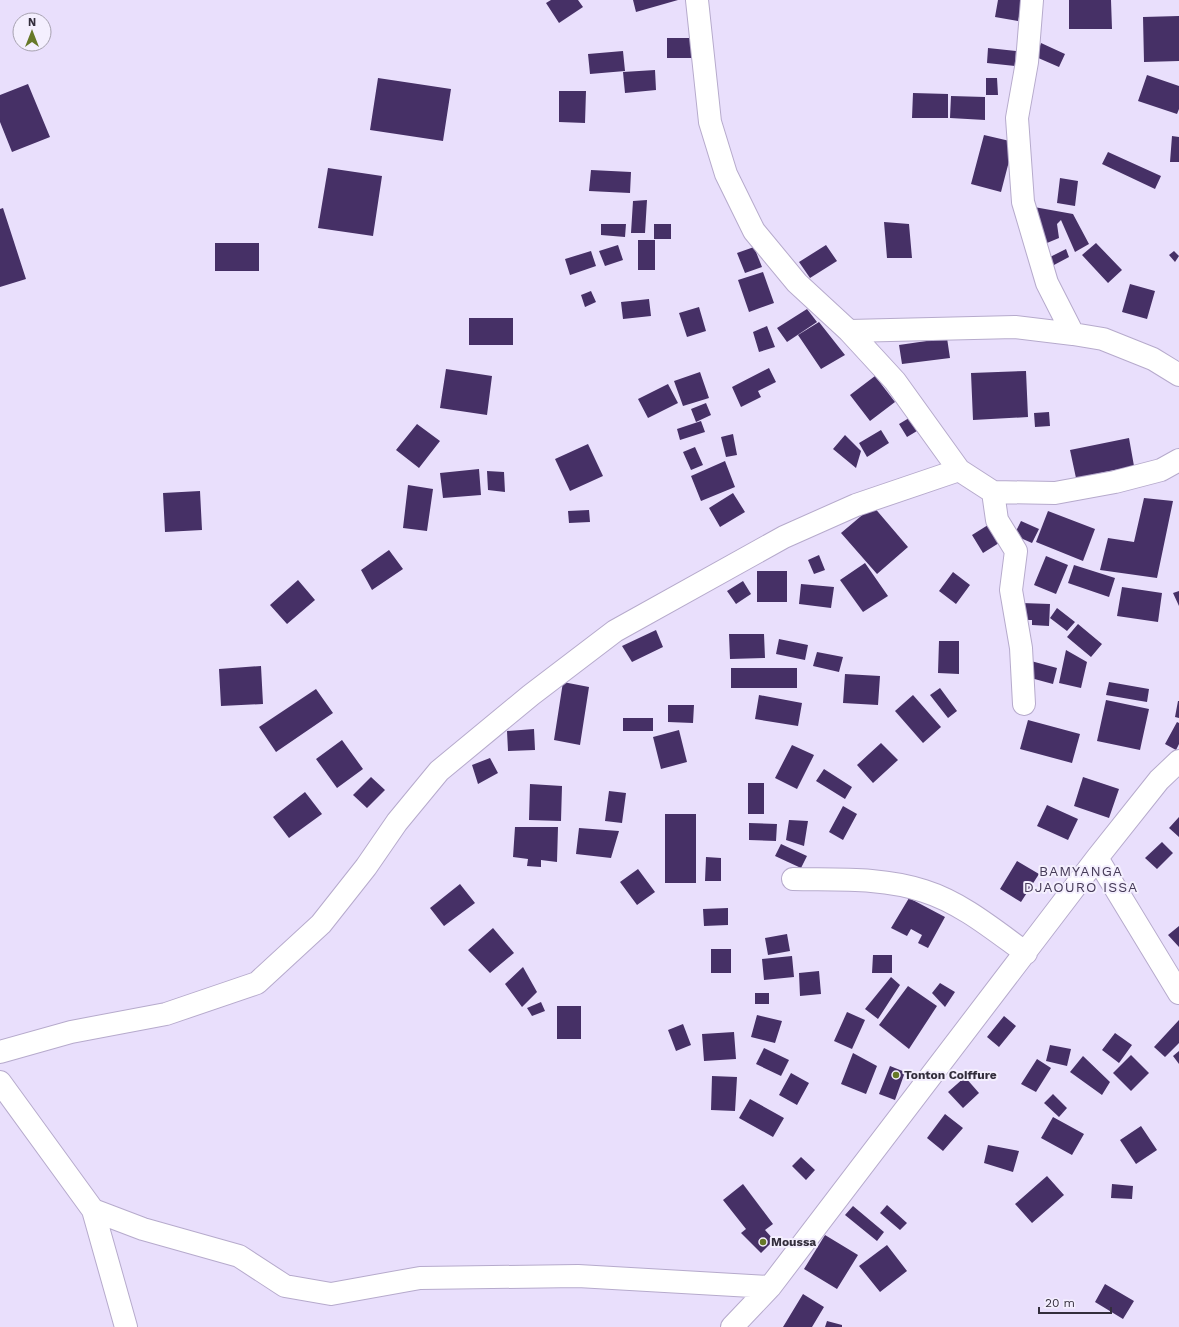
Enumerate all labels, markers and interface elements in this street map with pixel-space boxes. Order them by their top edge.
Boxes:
north arrow [12,12,52,52]
text: N [28,16,36,29]
district label: BAMYANGA DJAOURO ISSA [1024,863,1138,895]
place label: Tonton Coiffure [904,1068,997,1082]
marker: Tonton Coiffure [891,1070,901,1080]
place label: Moussa [771,1235,816,1249]
marker: Moussa [758,1237,768,1247]
scale bar [1039,1289,1111,1315]
text: 20 m [1045,1296,1075,1310]

